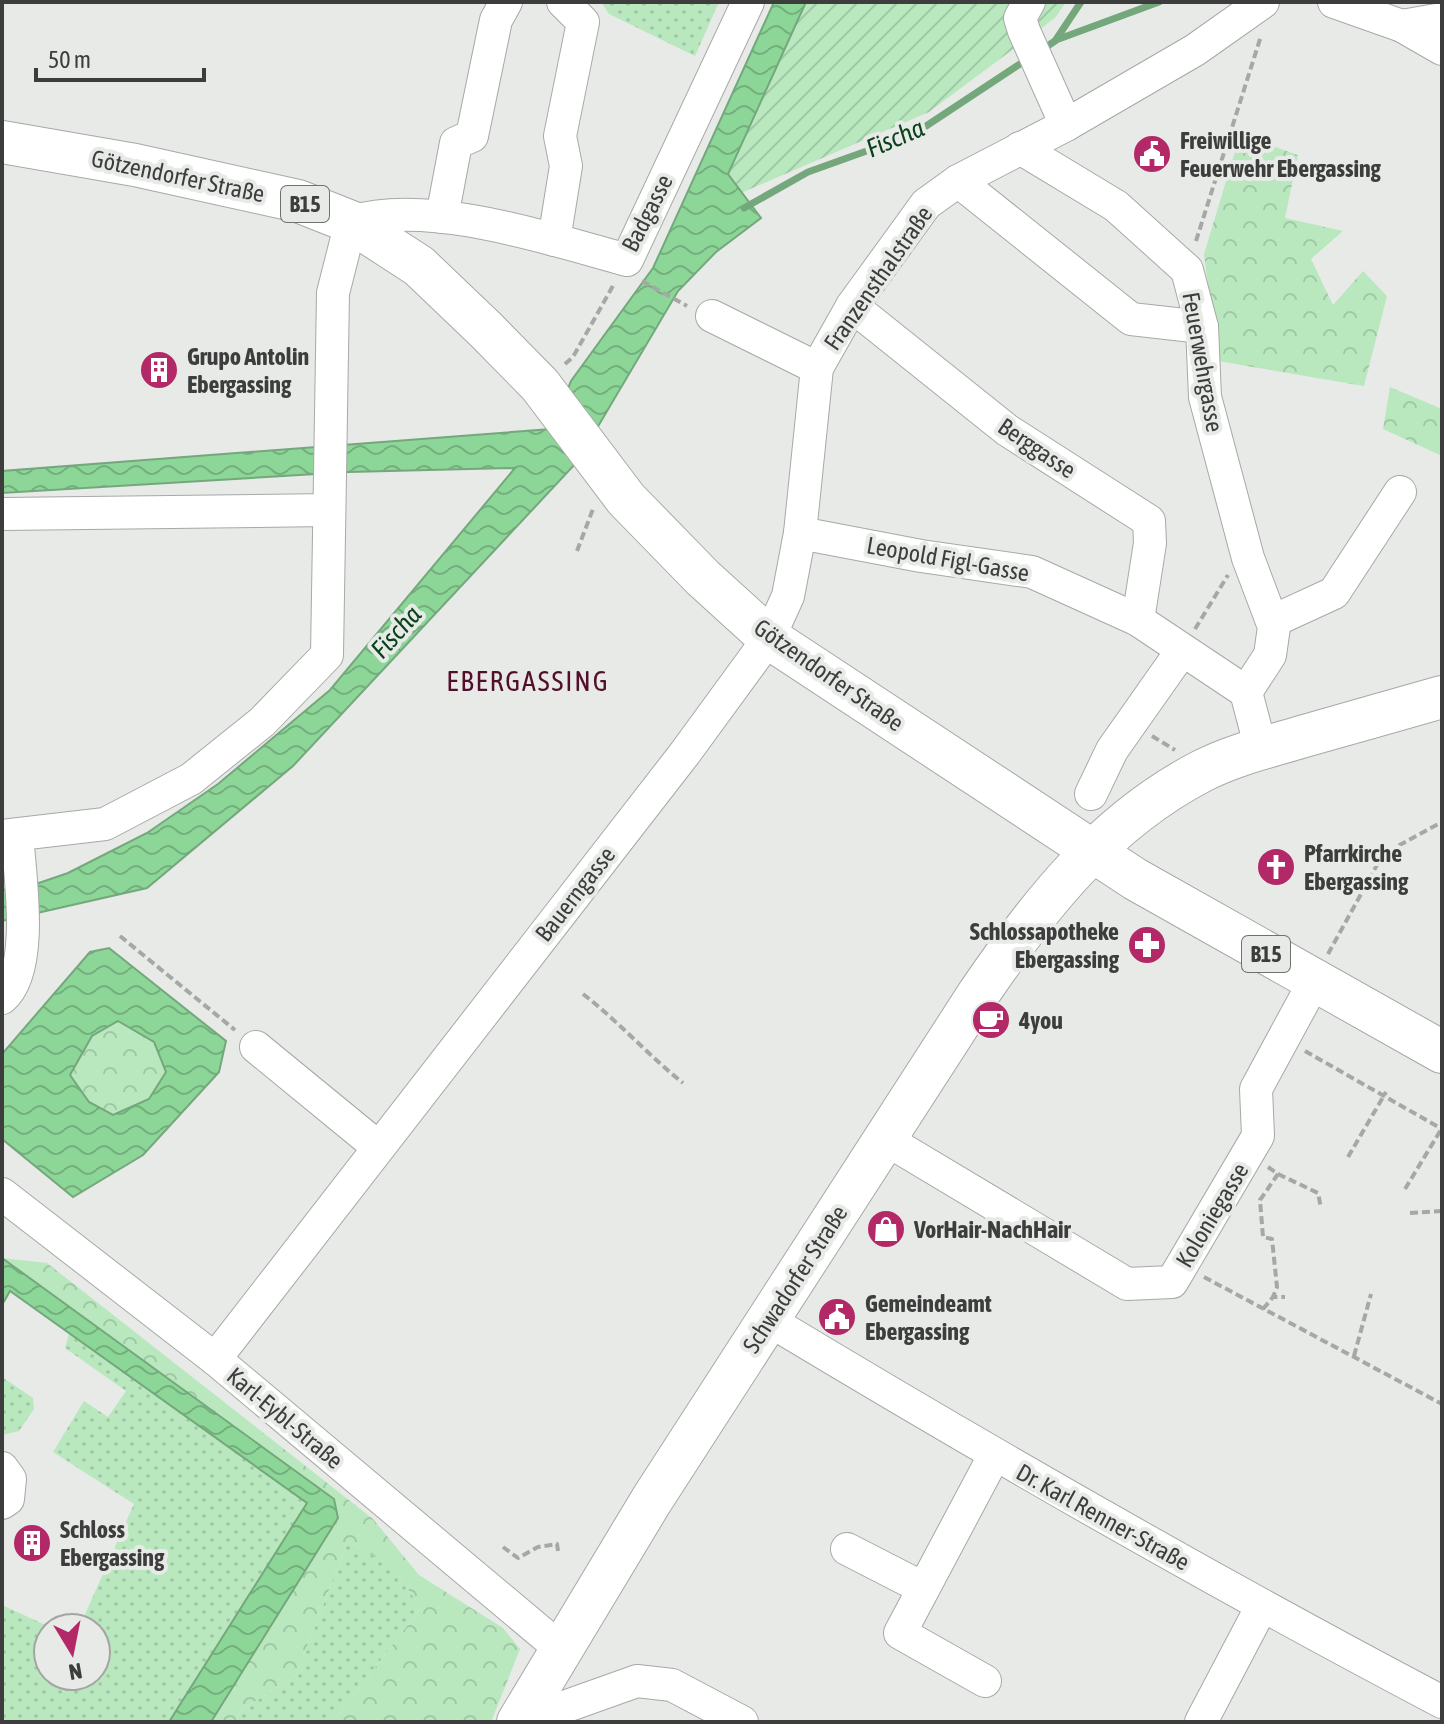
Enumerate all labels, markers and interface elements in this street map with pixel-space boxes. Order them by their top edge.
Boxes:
scale bar [36,32,204,82]
text: 50 m [48,46,91,73]
water label: Fischa [862,112,928,164]
place label: Freiwillige Feuerwehr Ebergassing [1180,127,1382,182]
public building icon: Freiwillige Feuerwehr Ebergassing [1131,133,1173,175]
street label: Götzendorfer Straße [89,144,267,208]
street label: Badgasse [616,170,678,256]
road number: B15 [281,186,329,222]
street label: Franzensthalstraße [818,201,938,355]
street label: Feuerwehrgasse [1177,290,1229,434]
place label: Grupo Antolin Ebergassing [187,343,309,398]
building icon: Grupo Antolin Ebergassing [138,349,180,391]
street label: Berggasse [993,412,1081,484]
street label: Leopold Figl-Gasse [865,531,1031,587]
water label: Fischa [365,600,427,664]
street label: Götzendorfer Straße [749,613,909,737]
district label: EBERGASSING [446,665,610,697]
place label: Pfarrkirche Ebergassing [1304,840,1409,895]
street label: Bauerngasse [530,841,620,947]
church icon: Pfarrkirche Ebergassing [1255,846,1297,888]
place label: Schlossapotheke Ebergassing [970,918,1120,973]
pharmacy icon: Schlossapotheke Ebergassing [1126,924,1168,966]
road number: B15 [1242,936,1290,972]
cafe icon: 4you [970,999,1012,1041]
place label: 4you [1018,1007,1063,1034]
street label: Koloniegasse [1170,1158,1254,1272]
street label: Schwadorfer Straße [737,1200,853,1358]
shop icon: VorHair-NachHair [865,1208,907,1250]
place label: VorHair-NachHair [913,1216,1072,1243]
place label: Gemeindeamt Ebergassing [865,1290,992,1345]
public building icon: Gemeindeamt Ebergassing [816,1296,858,1338]
street label: Karl-Eybl-Straße [222,1362,348,1474]
street label: Dr. Karl Renner-Straße [1012,1458,1194,1576]
place label: Schloss Ebergassing [60,1516,165,1571]
building icon: Schloss Ebergassing [11,1522,53,1564]
north arrow [32,1612,112,1692]
text: N [67,1658,84,1686]

